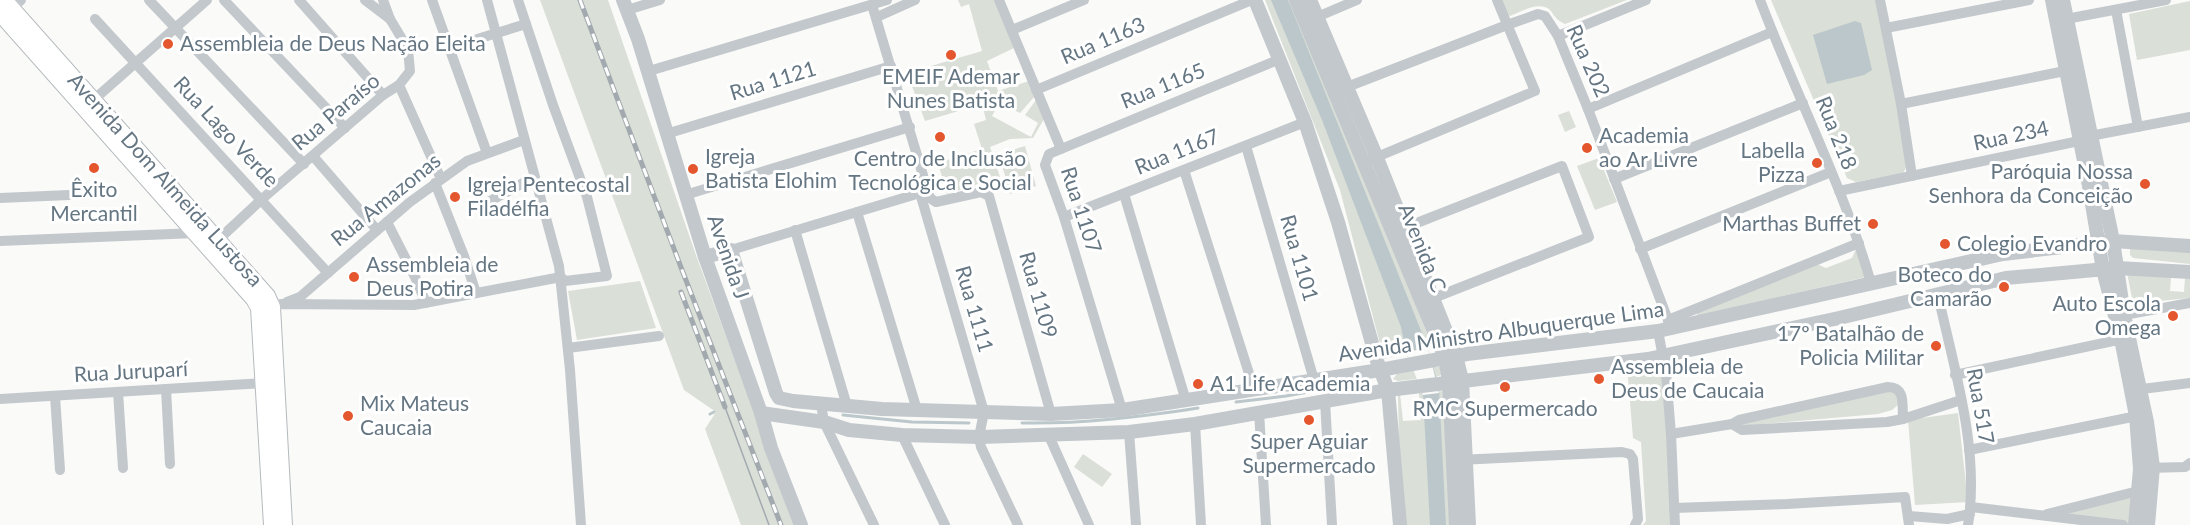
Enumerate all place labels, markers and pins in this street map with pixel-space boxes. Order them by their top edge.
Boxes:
place label: Assembleia de Deus Nação Eleita [180,30,486,55]
marker: Assembleia de Deus Nação Eleita [161,37,175,51]
marker: EMEIF Ademar Nunes Batista [944,48,958,62]
place label: EMEIF Ademar Nunes Batista [882,63,1020,112]
place label: Academia ao Ar Livre [1599,122,1698,171]
marker: Centro de Inclusão Tecnológica e Social [933,130,947,144]
place label: Labella Pizza [1741,137,1805,186]
marker: Academia ao Ar Livre [1580,141,1594,155]
place label: Igreja Batista Elohim [705,143,837,192]
place label: Centro de Inclusão Tecnológica e Social [848,145,1032,194]
marker: Labella Pizza [1810,156,1824,170]
place label: Paróquia Nossa Senhora da Conceição [1929,158,2133,207]
marker: Êxito Mercantil [87,161,101,175]
marker: Igreja Batista Elohim [686,162,700,176]
place label: Igreja Pentecostal Filadélfia [467,171,630,220]
place label: Êxito Mercantil [50,176,138,225]
marker: Paróquia Nossa Senhora da Conceição [2138,177,2152,191]
marker: Igreja Pentecostal Filadélfia [448,190,462,204]
place label: Marthas Buffet [1722,210,1861,235]
marker: Marthas Buffet [1866,217,1880,231]
place label: Colegio Evandro [1957,230,2107,255]
marker: Colegio Evandro [1938,237,1952,251]
place label: Assembleia de Deus Potira [366,251,498,300]
place label: Boteco do Camarão [1898,261,1992,310]
marker: Assembleia de Deus Potira [347,270,361,284]
marker: Boteco do Camarão [1997,280,2011,294]
place label: Auto Escola Omega [2052,290,2161,339]
marker: Auto Escola Omega [2166,309,2180,323]
place label: 17º Batalhão de Policia Militar [1777,320,1924,369]
marker: 17º Batalhão de Policia Militar [1929,339,1943,353]
place label: Assembleia de Deus de Caucaia [1611,353,1764,402]
place label: A1 Life Academia [1210,370,1370,395]
marker: Assembleia de Deus de Caucaia [1592,372,1606,386]
marker: A1 Life Academia [1191,377,1205,391]
marker: RMC Supermercado [1498,380,1512,394]
place label: Mix Mateus Caucaia [360,390,469,439]
place label: RMC Supermercado [1412,395,1598,420]
marker: Mix Mateus Caucaia [341,409,355,423]
marker: Super Aguiar Supermercado [1302,413,1316,427]
place label: Super Aguiar Supermercado [1242,428,1376,477]

